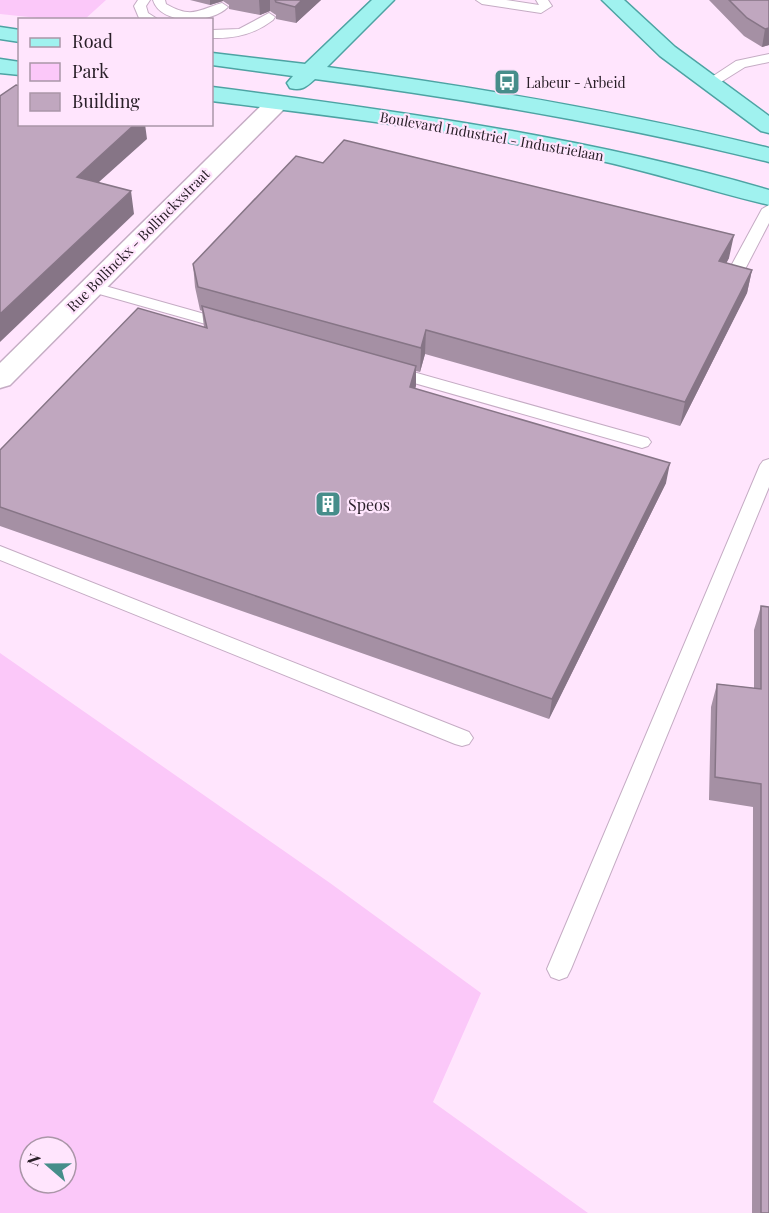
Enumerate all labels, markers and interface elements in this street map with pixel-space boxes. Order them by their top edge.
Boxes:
legend [18,18,213,126]
text: Road [72,29,113,53]
text: Park [72,59,109,83]
bus stop icon: Labeur - Arbeid [492,67,522,97]
place label: Labeur - Arbeid [526,73,626,92]
text: Building [72,89,140,113]
street label: Boulevard Industriel - Industrielaan [379,107,606,165]
street label: Rue Bollinckx - Bollinckxstraat [62,164,214,316]
building icon: Speos [313,489,343,519]
place label: Speos [348,494,390,515]
north arrow [18,1135,78,1195]
text: N [22,1150,45,1169]

